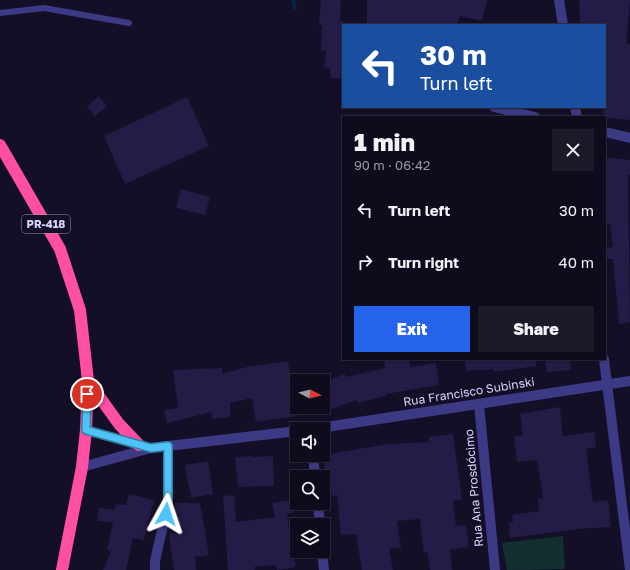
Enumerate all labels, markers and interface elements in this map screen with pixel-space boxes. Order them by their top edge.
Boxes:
text: 30 m [420,38,487,71]
icon: left [354,40,406,92]
text: Turn left [420,72,493,94]
text: 1 min [354,127,415,156]
button: close [552,129,594,171]
text: 90 m · 06:42 [354,157,430,173]
icon: left [354,199,376,221]
text: Turn left [388,201,450,219]
text: 30 m [559,201,594,219]
road number: PR-418 [22,215,70,233]
icon: right [354,251,376,273]
text: Turn right [388,253,459,271]
text: 40 m [559,253,594,271]
button: Exit [354,306,470,352]
button: Share [478,306,594,352]
north arrow [290,374,330,414]
map controls [290,374,330,558]
street label: Rua Francisco Subinski [402,374,536,409]
pin [70,377,104,411]
icon: arrive [76,383,98,405]
button: sound [290,422,330,462]
street label: Rua Ana Prosdócimo [461,428,486,548]
button: search [290,470,330,510]
position arrow [145,493,187,535]
button: layers [290,518,330,558]

